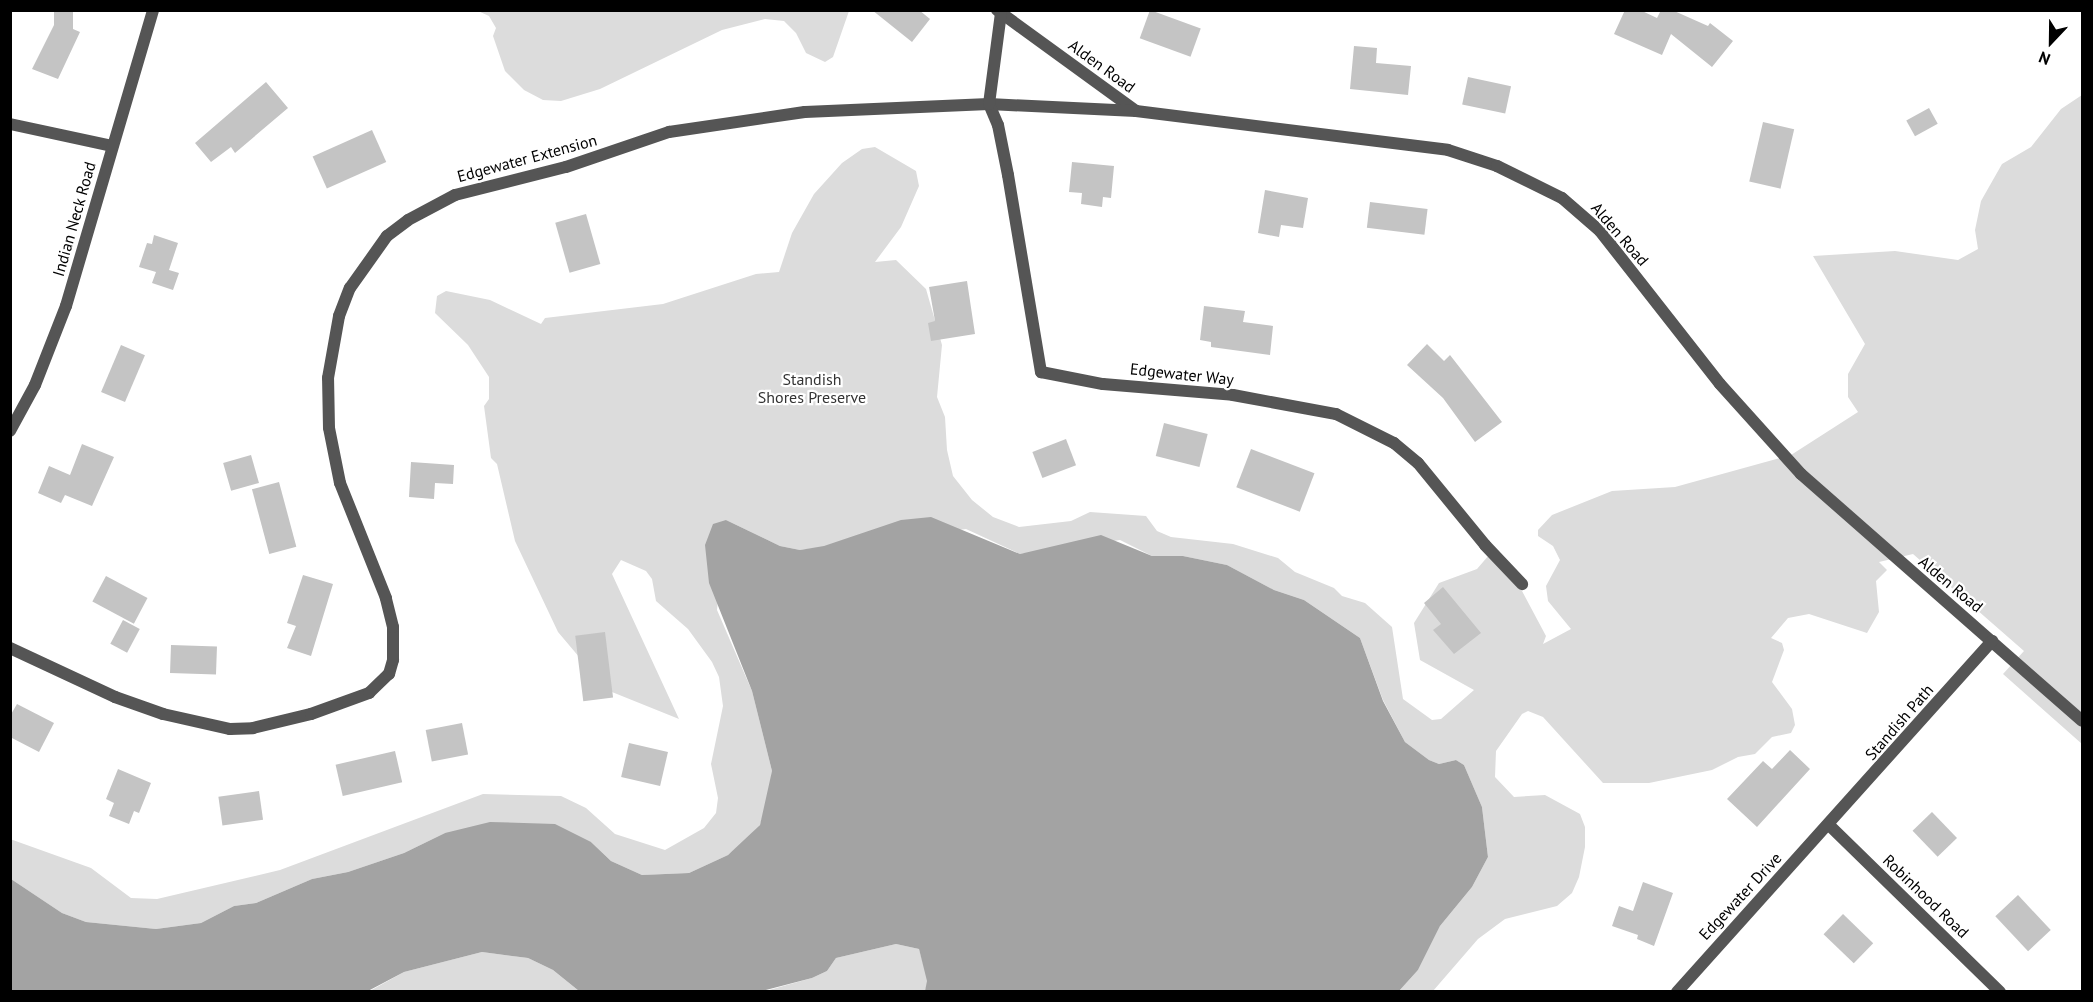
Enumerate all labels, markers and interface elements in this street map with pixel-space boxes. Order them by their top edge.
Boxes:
north arrow [2021,12,2081,72]
street label: Alden Road [1065,35,1139,97]
text: N [2036,47,2053,70]
street label: Edgewater Extension [455,130,599,186]
street label: Indian Neck Road [48,159,100,279]
street label: Alden Road [1587,198,1653,270]
street label: Edgewater Way [1129,359,1235,389]
park label: Standish Shores Preserve [758,369,866,407]
street label: Alden Road [1915,552,1987,616]
street label: Standish Path [1861,680,1937,764]
street label: Edgewater Drive [1695,848,1785,944]
street label: Robinhood Road [1879,850,1973,942]

